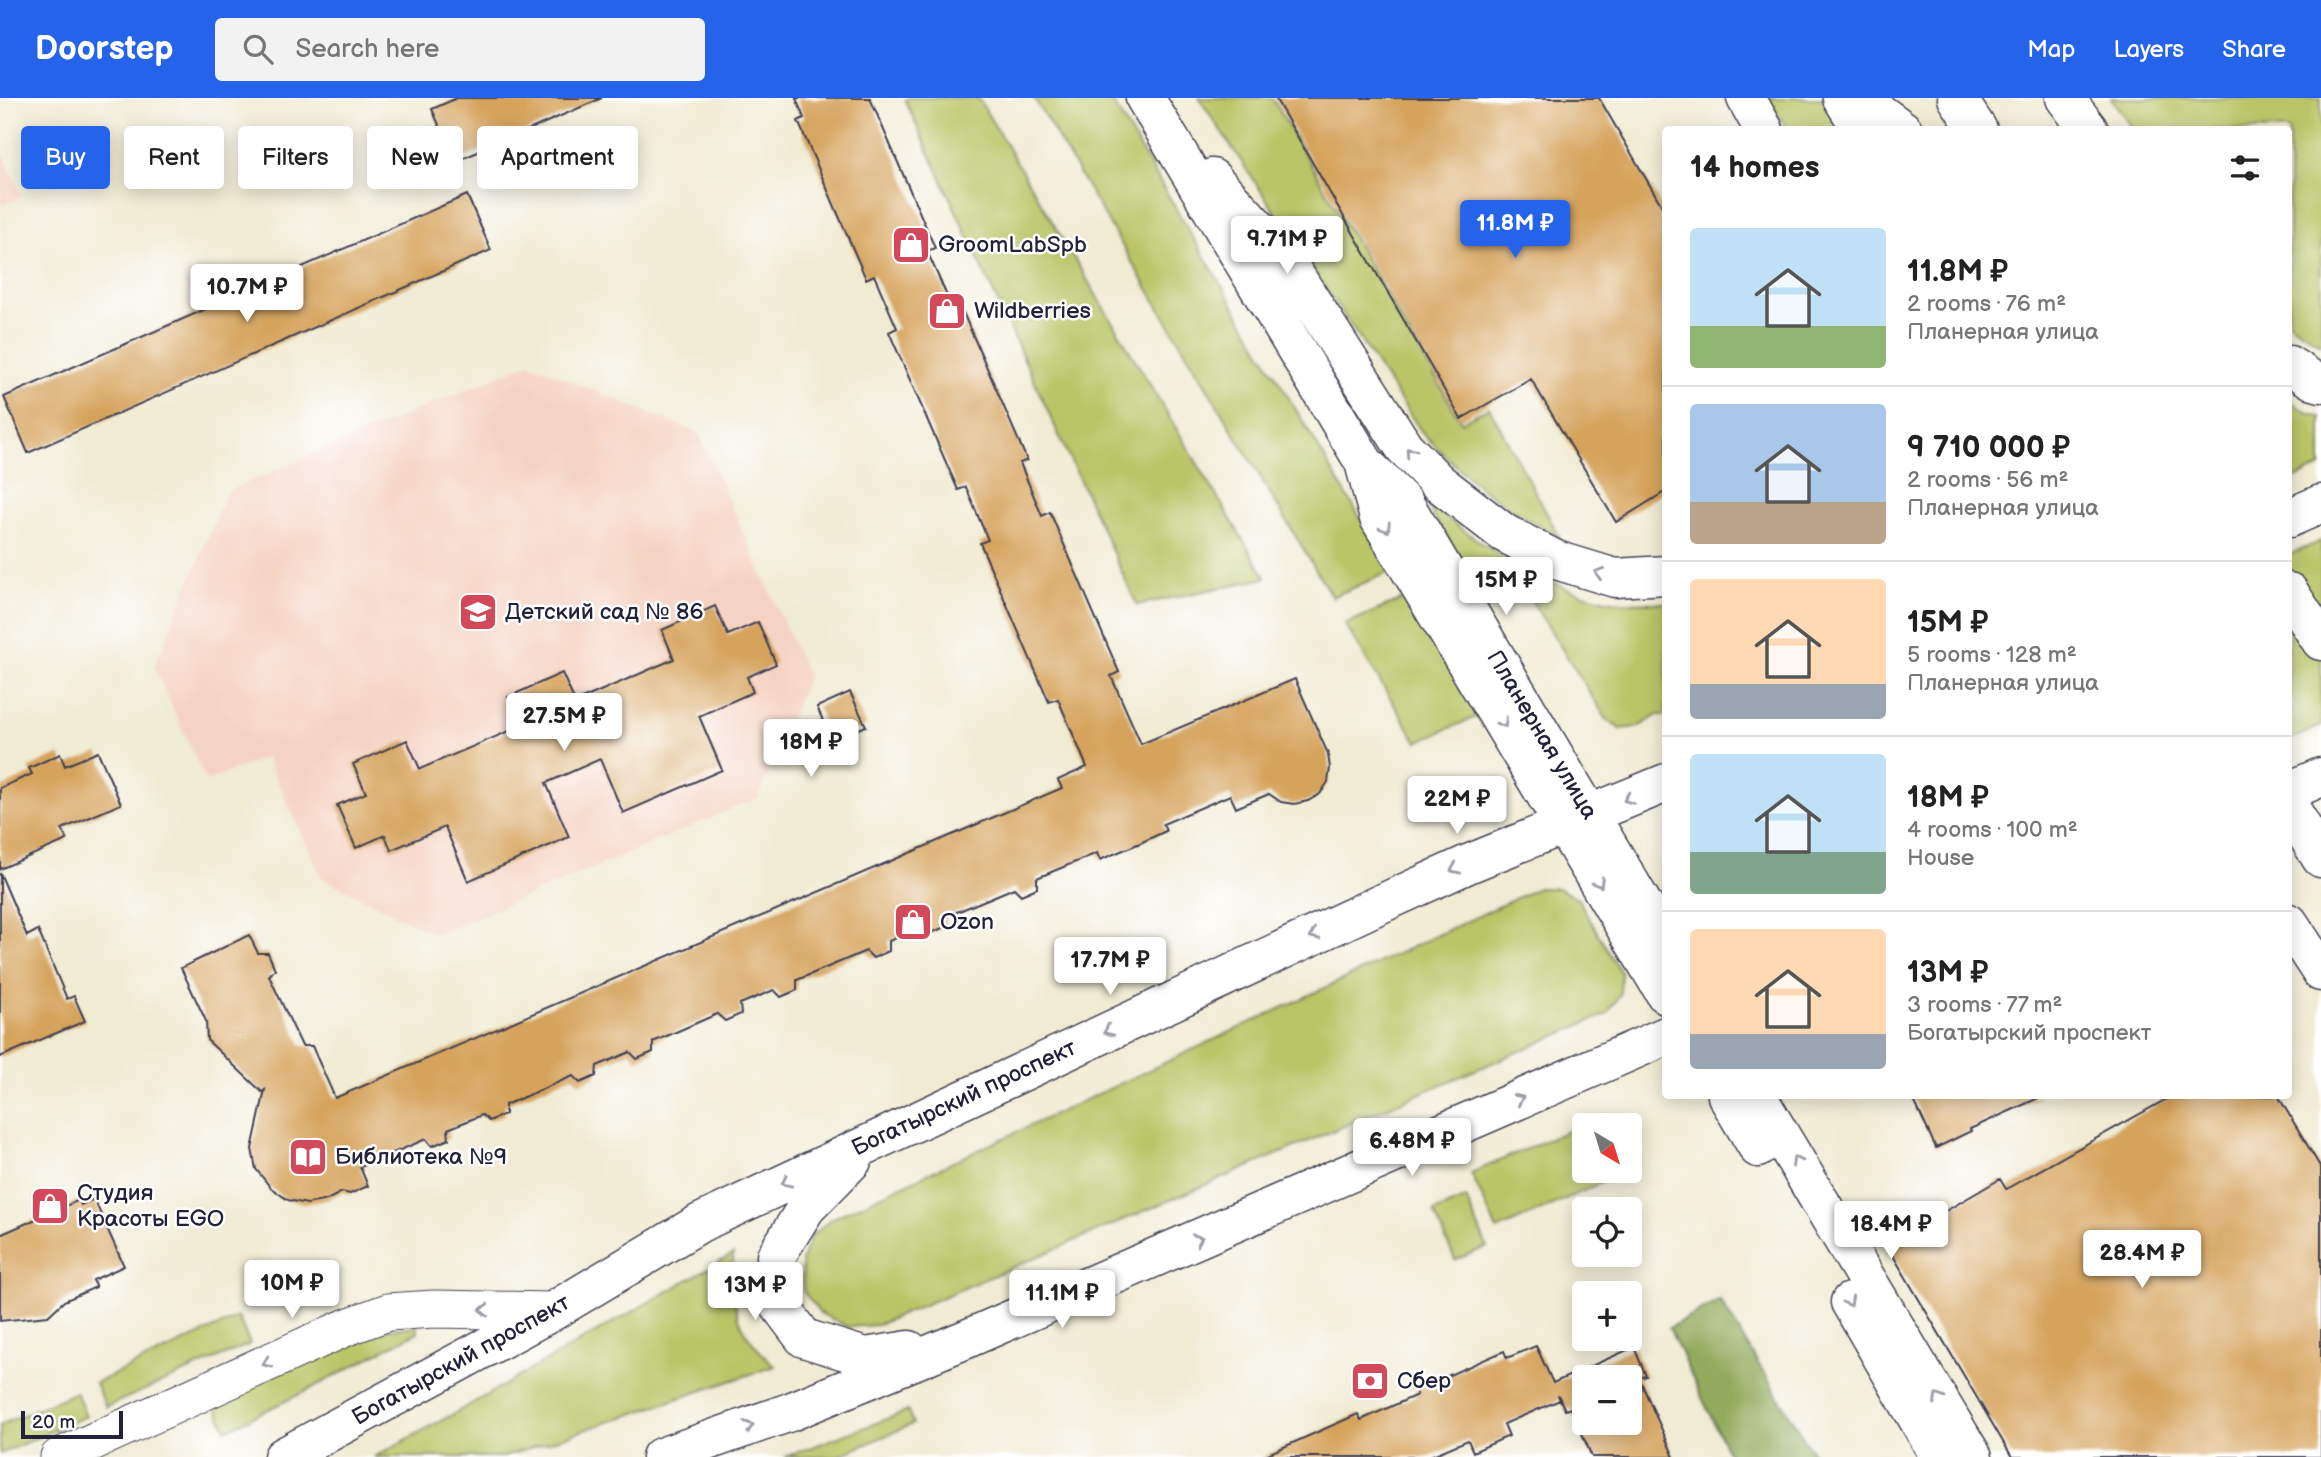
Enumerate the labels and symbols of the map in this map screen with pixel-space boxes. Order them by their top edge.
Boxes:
pin: 11.8M ₽ [1450,200,1580,260]
pin: 9.71M ₽ [1222,216,1352,276]
shop icon: GroomLabSpb [890,224,932,266]
place label: GroomLabSpb [938,231,1087,259]
pin: 10.7M ₽ [182,264,312,324]
shop icon: Wildberries [926,290,968,332]
place label: Wildberries [974,297,1091,325]
one-way arrow [1406,447,1418,460]
one-way arrow [1377,521,1390,534]
pin: 15M ₽ [1457,558,1555,617]
one-way arrow [1593,566,1605,581]
school or university icon: Детский сад № 86 [457,591,499,633]
place label: Детский сад № 86 [505,598,703,626]
street label: Планерная улица [1481,646,1604,825]
pin: 27.5M ₽ [499,694,629,753]
one-way arrow [1495,716,1508,729]
pin: 18M ₽ [762,720,860,779]
pin: 22M ₽ [1408,776,1506,836]
one-way arrow [1622,791,1635,805]
one-way arrow [1450,861,1462,875]
one-way arrow [1591,876,1604,889]
shop icon: Ozon [892,901,934,943]
place label: Ozon [940,908,994,936]
one-way arrow [1309,926,1321,940]
pin: 17.7M ₽ [1045,937,1175,997]
one-way arrow [1103,1023,1115,1037]
street label: Богатырский проспект [847,1034,1081,1162]
one-way arrow [1512,1093,1524,1107]
north arrow [1572,1113,1642,1183]
pin: 6.48M ₽ [1347,1118,1477,1178]
library icon: Библиотека №9 [287,1136,329,1178]
place label: Библиотека №9 [335,1143,507,1171]
one-way arrow [1792,1156,1805,1169]
one-way arrow [781,1174,794,1188]
place label: Студия Красоты EGO [77,1179,224,1233]
shop icon: Студия Красоты EGO [29,1185,71,1227]
pin: 18.4M ₽ [1826,1202,1956,1261]
pin: 28.4M ₽ [2077,1230,2207,1290]
one-way arrow [1191,1233,1204,1247]
pin: 10M ₽ [243,1260,341,1320]
pin: 13M ₽ [706,1262,804,1322]
pin: 11.1M ₽ [997,1270,1127,1330]
street label: Богатырский проспект [347,1288,575,1432]
one-way arrow [1841,1294,1854,1307]
one-way arrow [479,1302,489,1318]
one-way arrow [262,1355,275,1369]
bank icon: Сбер [1349,1360,1391,1402]
place label: Сбер [1397,1367,1451,1395]
one-way arrow [1933,1393,1946,1406]
scale bar [21,1408,122,1440]
one-way arrow [742,1420,754,1434]

